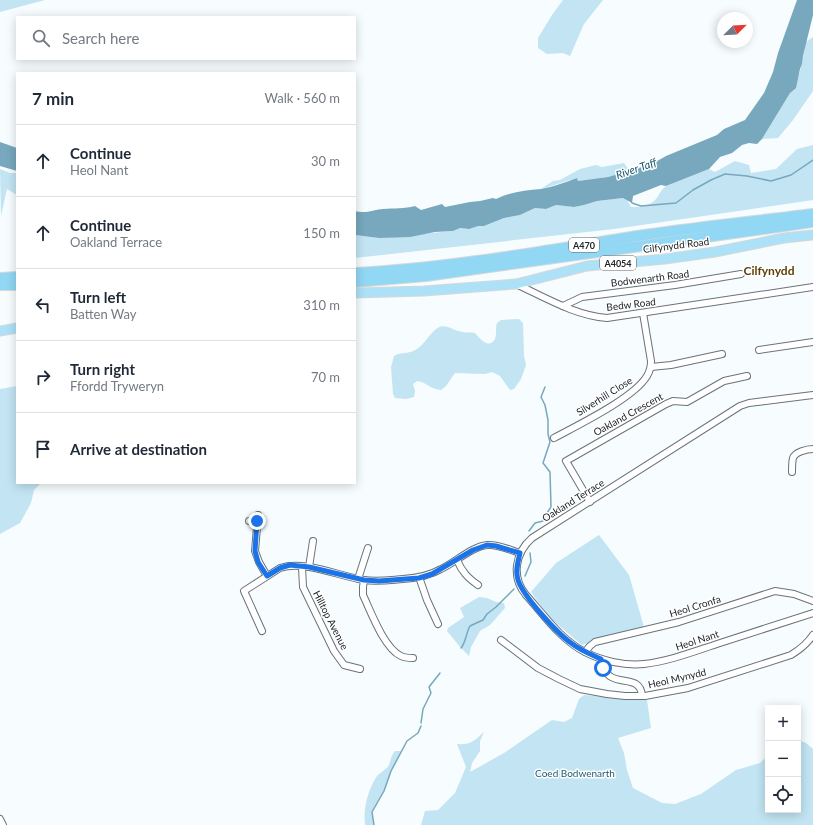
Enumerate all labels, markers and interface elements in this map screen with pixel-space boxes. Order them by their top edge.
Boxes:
north arrow [717,12,753,48]
search box [16,16,356,60]
icon: search [30,27,52,49]
text: Search here [62,29,139,47]
text: 7 min [32,88,74,109]
text: Walk · 560 m [264,90,340,106]
text: Continue [70,144,131,162]
icon: ahead [32,150,54,172]
text: 30 m [311,153,340,169]
water label: River Taff [614,155,659,181]
text: Heol Nant [70,162,128,178]
text: Continue [70,216,131,234]
icon: ahead [32,222,54,244]
text: 150 m [303,225,340,241]
text: Oakland Terrace [70,234,162,250]
street label: Cilfynydd Road [642,235,710,255]
road number: A470 [569,238,599,252]
road number: A4054 [600,256,636,270]
district label: Cilfynydd [744,263,795,278]
street label: Bodwenarth Road [610,267,690,289]
text: Turn left [70,288,126,306]
icon: left [32,294,54,316]
street label: Bedw Road [606,295,656,313]
text: 310 m [303,297,340,313]
text: Batten Way [70,306,137,322]
text: Turn right [70,360,135,378]
icon: right [32,366,54,388]
text: 70 m [311,369,340,385]
street label: Silverhill Close [574,374,634,418]
text: Ffordd Tryweryn [70,378,164,394]
street label: Oakland Crescent [591,390,665,438]
icon: arrive [32,438,54,460]
text: Arrive at destination [70,440,207,458]
street label: Oakland Terrace [540,476,606,524]
route end [248,512,266,530]
street label: Hilltop Avenue [311,588,351,652]
street label: Heol Cronfa [668,592,722,619]
street label: Heol Nant [674,627,721,653]
route start [594,659,612,677]
street label: Heol Mynydd [647,665,707,691]
map controls [765,705,801,813]
button: + [765,705,801,741]
button: − [765,741,801,777]
park label: Coed Bodwenarth [535,767,615,779]
button: locate [765,777,801,813]

